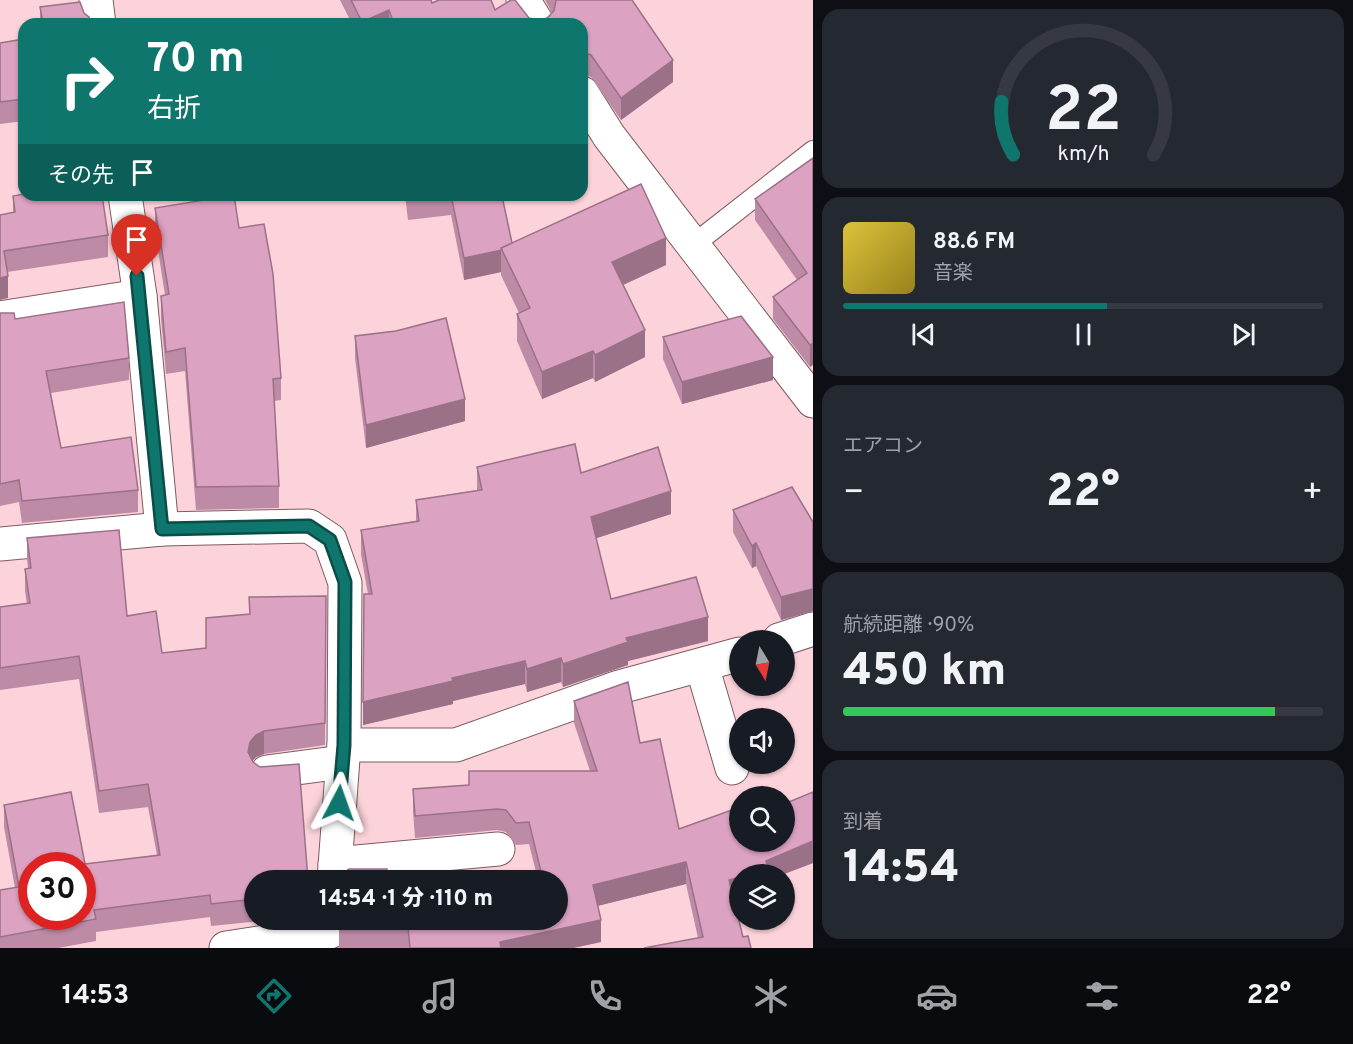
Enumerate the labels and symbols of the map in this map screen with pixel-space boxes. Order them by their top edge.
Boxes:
pin [111,214,162,276]
north arrow [729,630,795,696]
position arrow [307,771,371,835]
speed limit sign: 30 [18,852,96,930]

